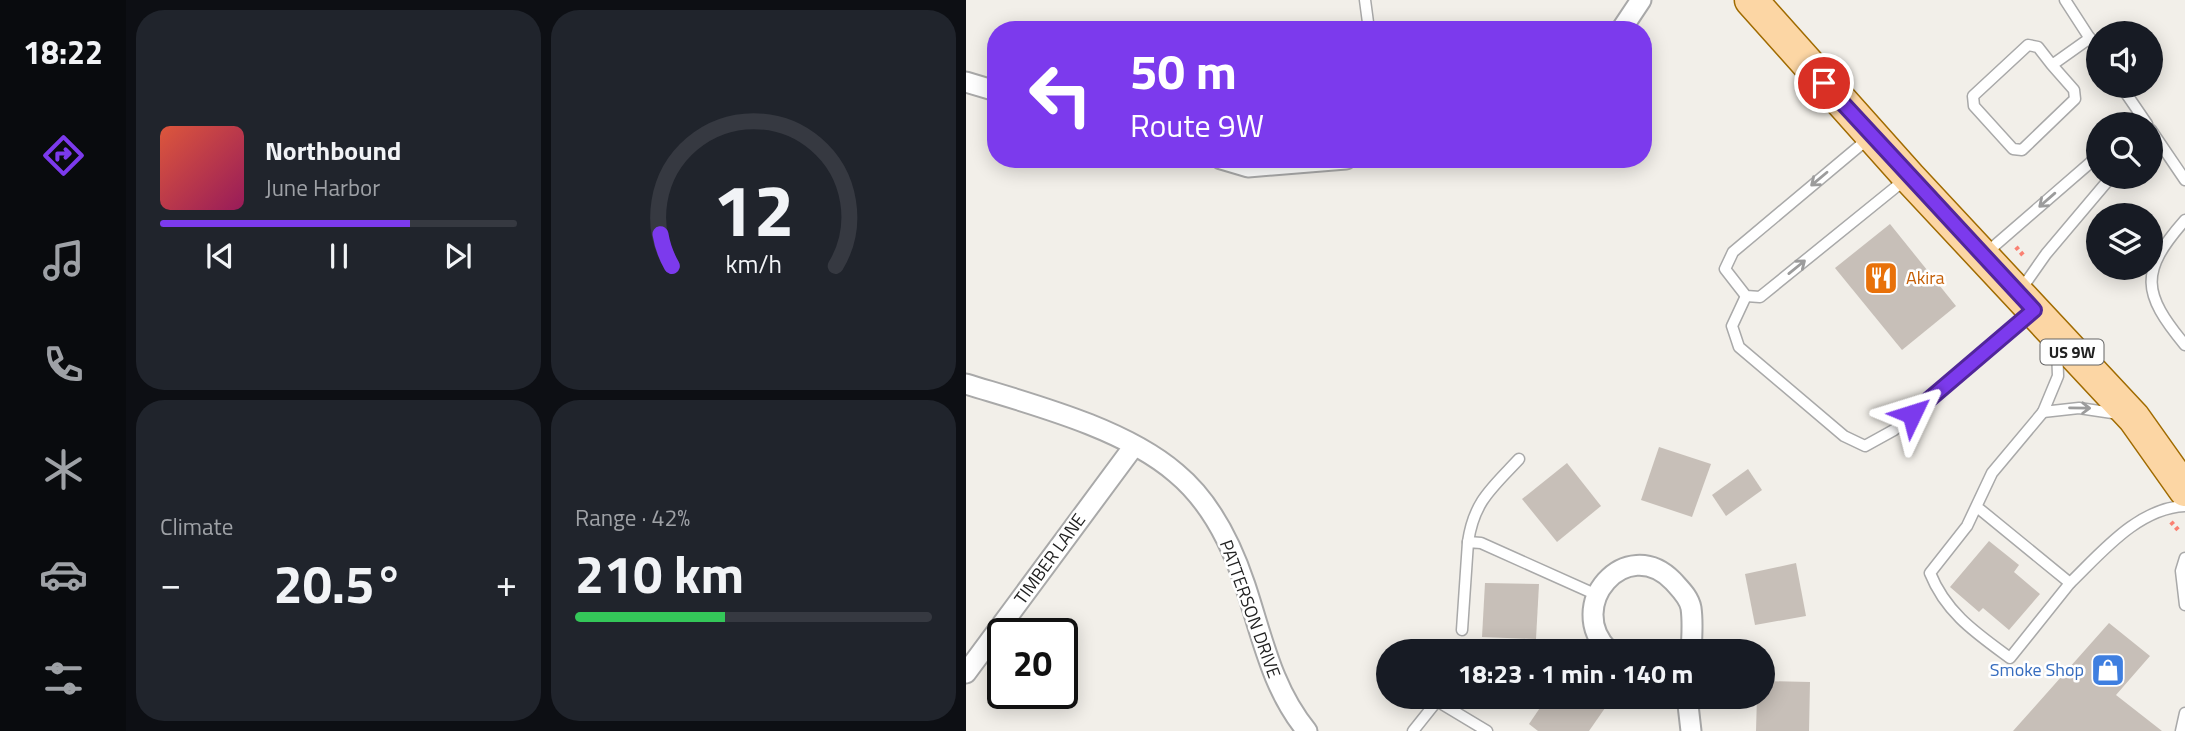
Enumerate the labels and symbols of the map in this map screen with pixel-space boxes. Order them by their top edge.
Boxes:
pin [1794,53,1854,113]
one-way arrow [1811,172,1829,187]
one-way arrow [2038,192,2056,208]
restaurant icon: Akira [1862,259,1900,297]
one-way arrow [1788,260,1806,275]
place label: Akira [1906,264,1945,291]
road number: US 9W [2040,340,2104,364]
position arrow [1875,377,1949,451]
one-way arrow [2068,402,2091,415]
street label: TIMBER LANE [1007,508,1092,610]
street label: PATTERSON DRIVE [1213,536,1288,682]
speed limit sign: 20 [987,618,1078,709]
shop icon: Smoke Shop [2089,651,2127,689]
place label: Smoke Shop [1990,656,2084,683]

